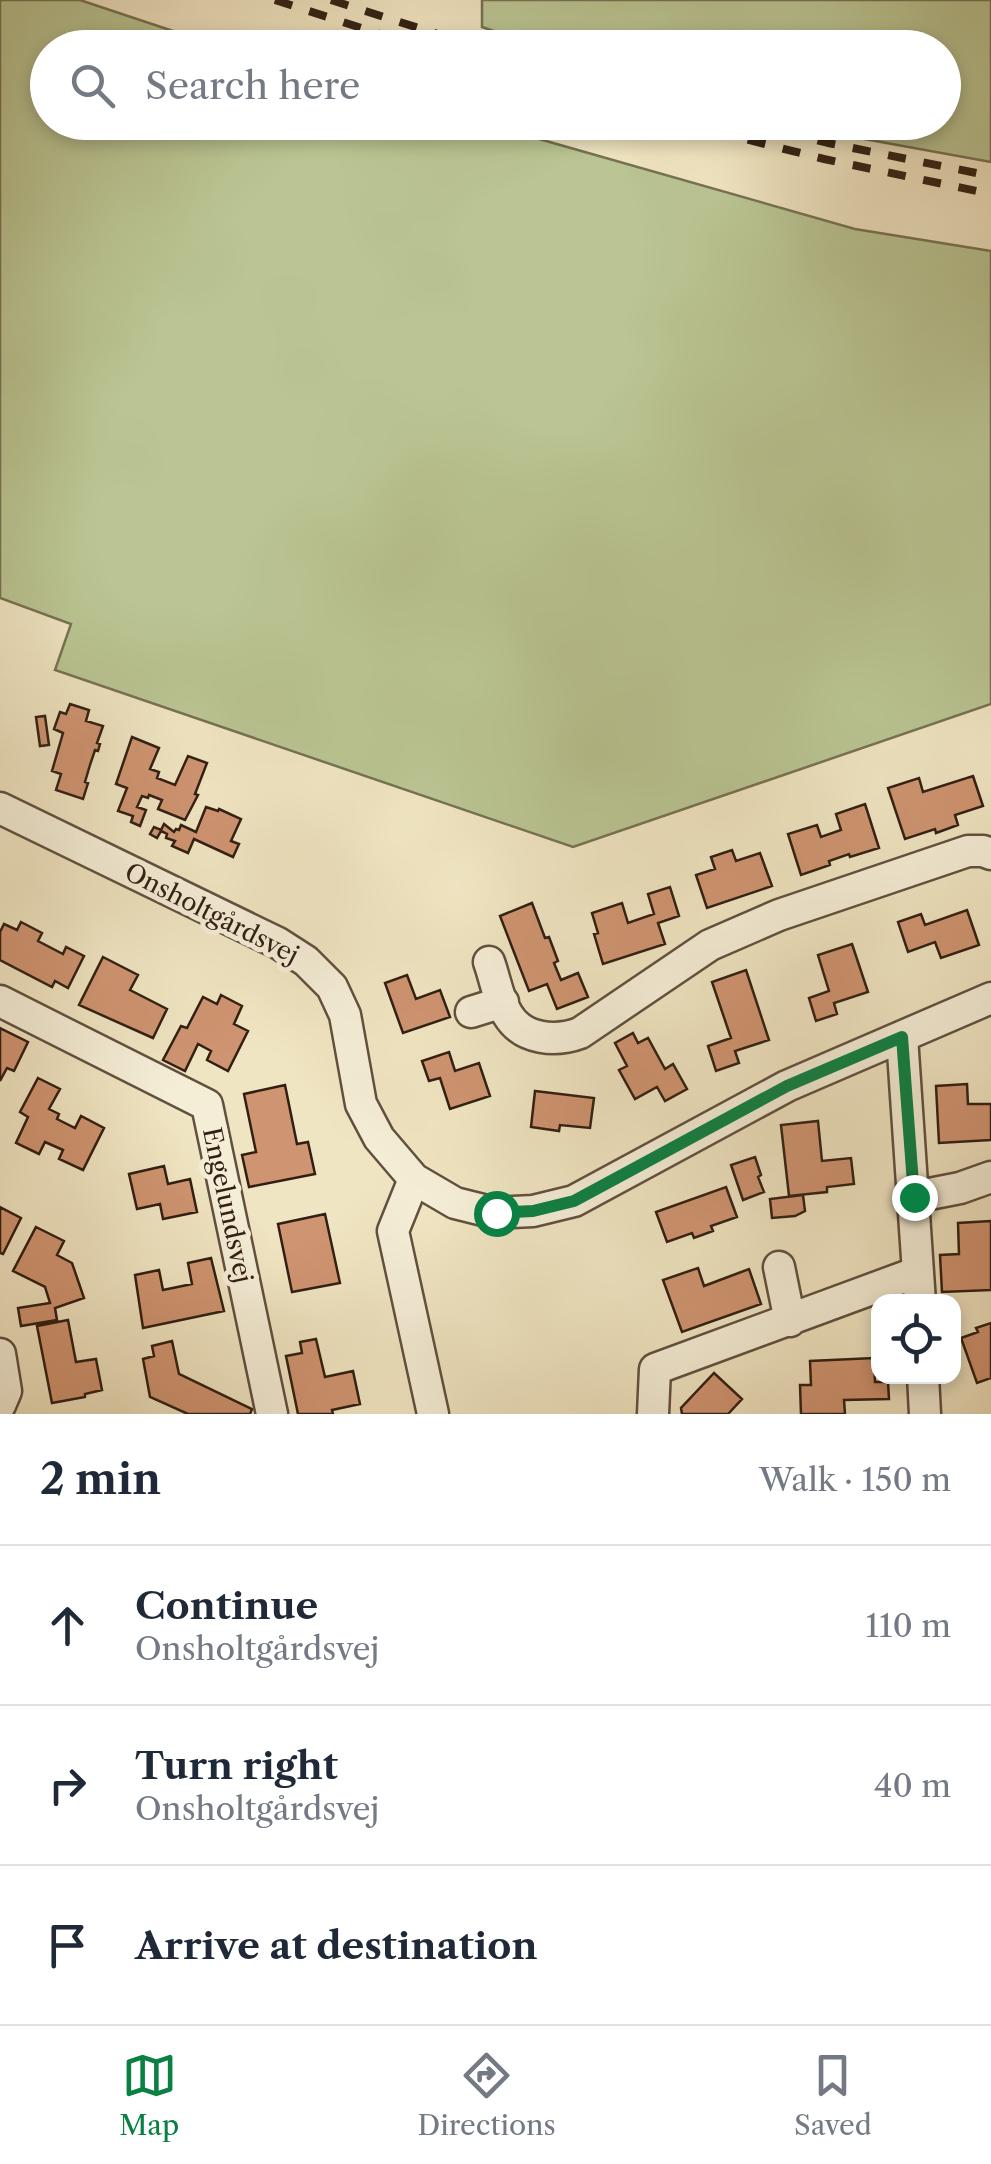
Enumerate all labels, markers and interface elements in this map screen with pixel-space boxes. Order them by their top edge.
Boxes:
search box [30,30,961,140]
icon: search [65,58,120,113]
text: Search here [145,62,360,109]
street label: Onsholtgårdsvej [120,856,304,971]
street label: Engelundsvej [196,1124,259,1286]
route end [892,1175,938,1221]
route start [474,1191,520,1237]
map controls [871,1294,961,1384]
button: locate [871,1294,961,1384]
text: 2 min [40,1453,161,1505]
text: Walk · 150 m [759,1460,951,1499]
text: Continue [135,1582,318,1629]
icon: ahead [40,1598,95,1653]
text: 110 m [865,1606,951,1645]
text: Onsholtgårdsvej [135,1629,379,1668]
text: Turn right [135,1742,338,1789]
icon: right [40,1758,95,1813]
text: 40 m [874,1766,951,1805]
text: Onsholtgårdsvej [135,1789,379,1828]
icon: arrive [40,1918,95,1973]
text: Arrive at destination [135,1922,538,1969]
tab: Map [119,2048,179,2142]
tab: Directions [417,2048,556,2142]
tab: Saved [794,2048,872,2142]

